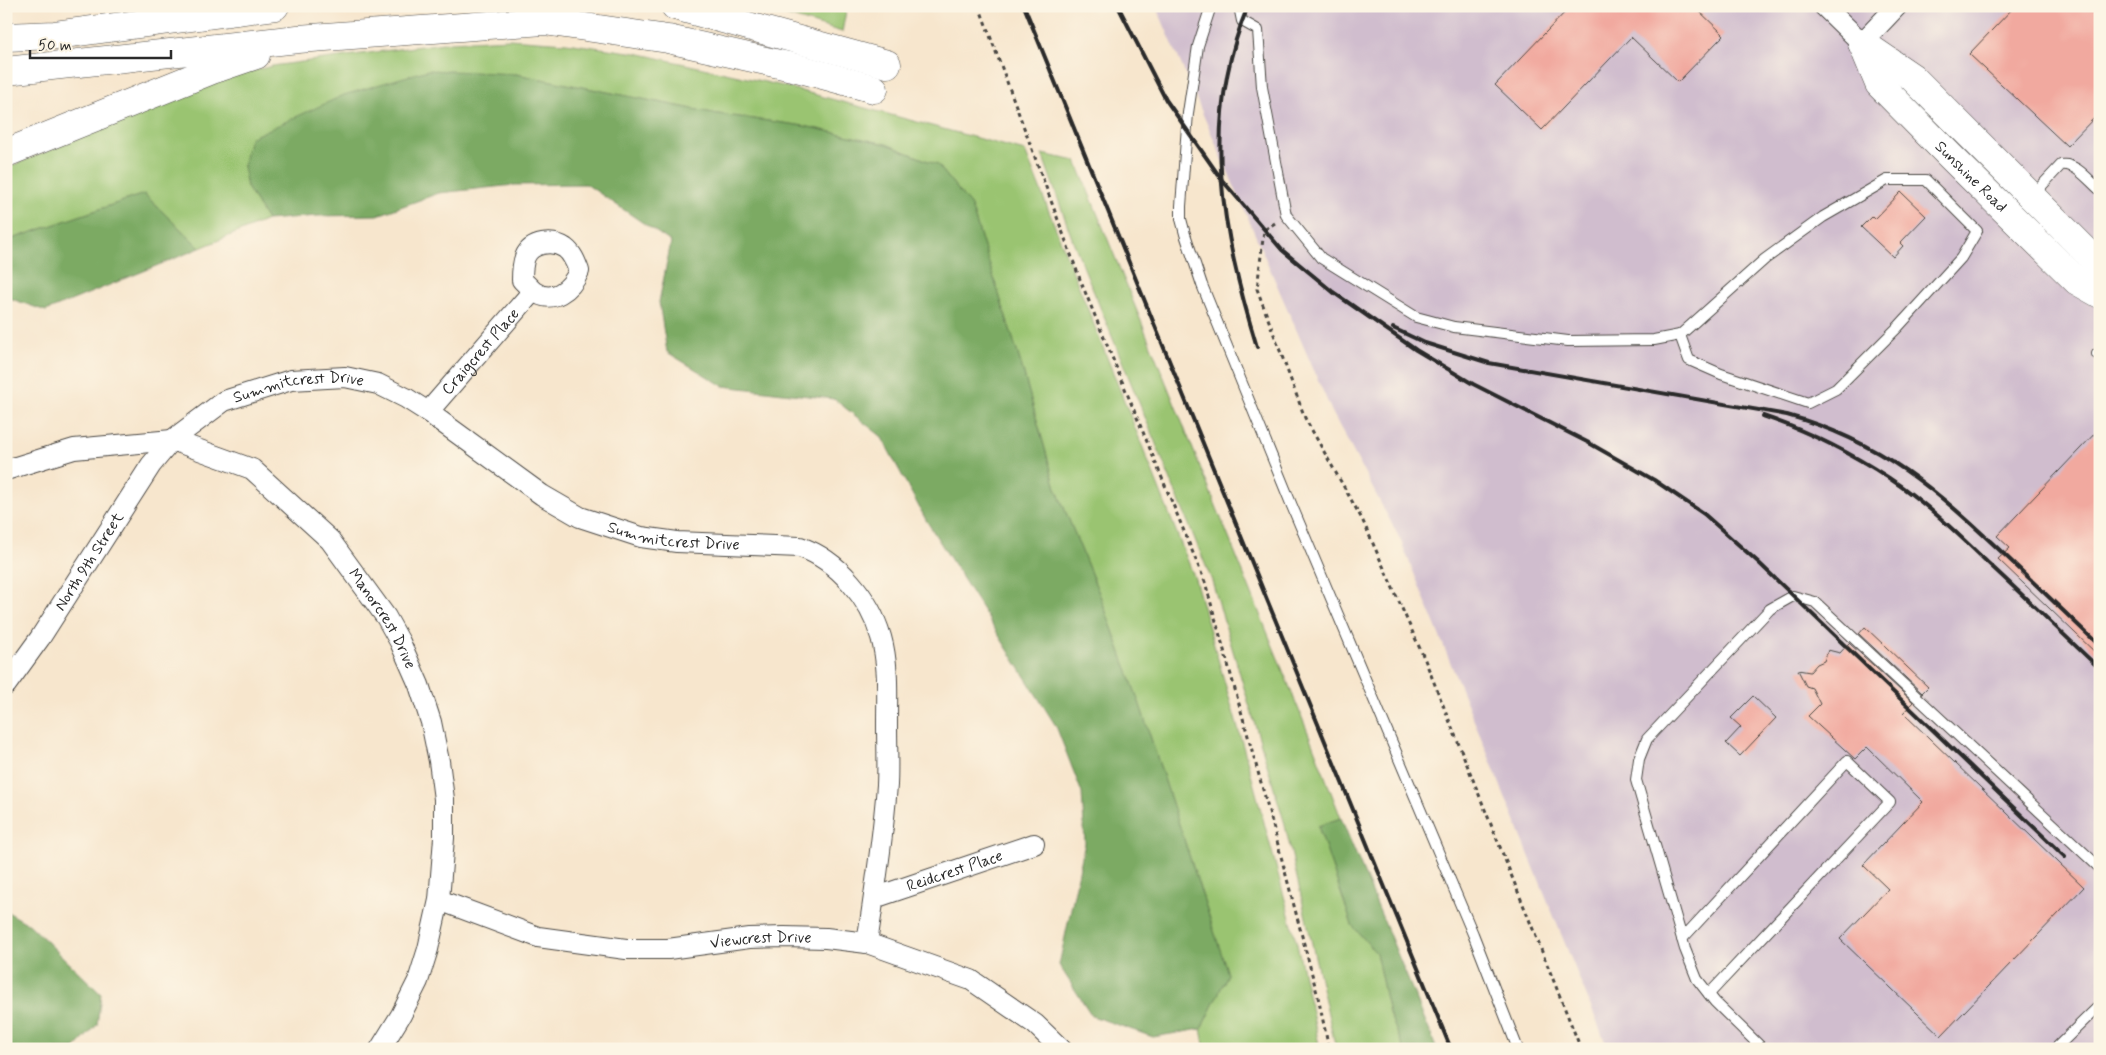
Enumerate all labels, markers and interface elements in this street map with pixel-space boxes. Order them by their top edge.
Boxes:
scale bar [30,28,171,60]
text: 50 m [38,36,72,56]
street label: Sunshine Road [1930,136,2012,217]
street label: Craigcrest Place [437,304,524,399]
street label: Summitcrest Drive [230,366,366,408]
street label: North 9th Street [50,508,129,615]
street label: Summitcrest Drive [605,516,740,555]
street label: Manorcrest Drive [344,564,421,672]
street label: Reidcrest Place [904,845,1005,897]
street label: Viewcrest Drive [709,926,812,954]

